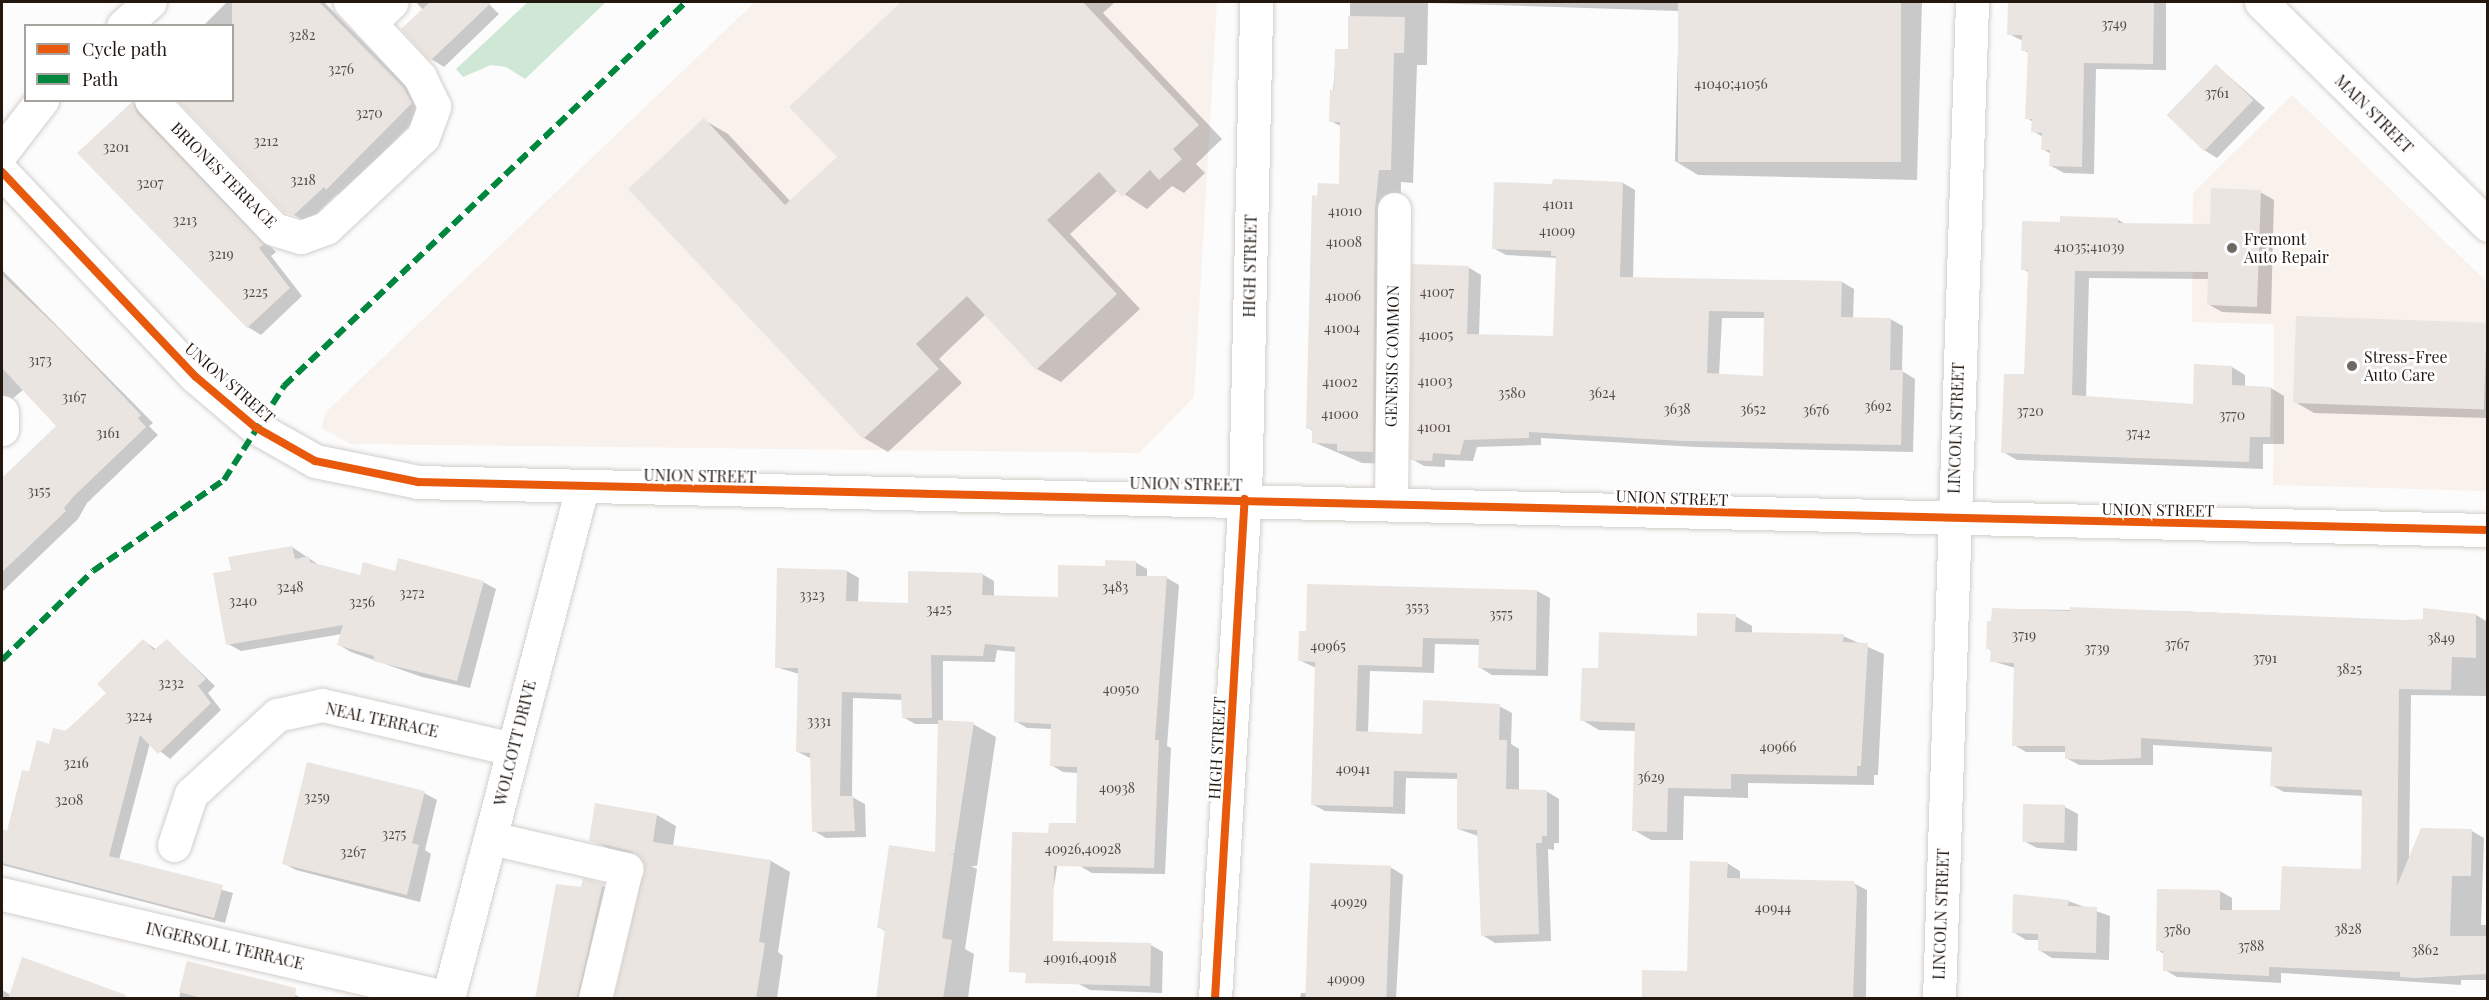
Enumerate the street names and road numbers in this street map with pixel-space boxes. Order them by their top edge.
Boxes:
street label: MAIN STREET [2331,71,2417,157]
street label: BRIONES TERRACE [167,118,281,232]
street label: HIGH STREET [1240,214,1260,318]
street label: GENESIS COMMON [1381,285,1403,427]
street label: UNION STREET [181,339,279,427]
street label: LINCOLN STREET [1944,362,1968,494]
street label: UNION STREET [643,465,757,487]
street label: UNION STREET [1129,473,1243,495]
street label: UNION STREET [1615,486,1729,510]
street label: UNION STREET [2101,499,2215,521]
street label: WOLCOTT DRIVE [490,678,540,808]
street label: HIGH STREET [1205,696,1229,800]
street label: NEAL TERRACE [324,699,440,741]
street label: LINCOLN STREET [1929,848,1953,980]
street label: INGERSOLL TERRACE [144,918,306,974]

